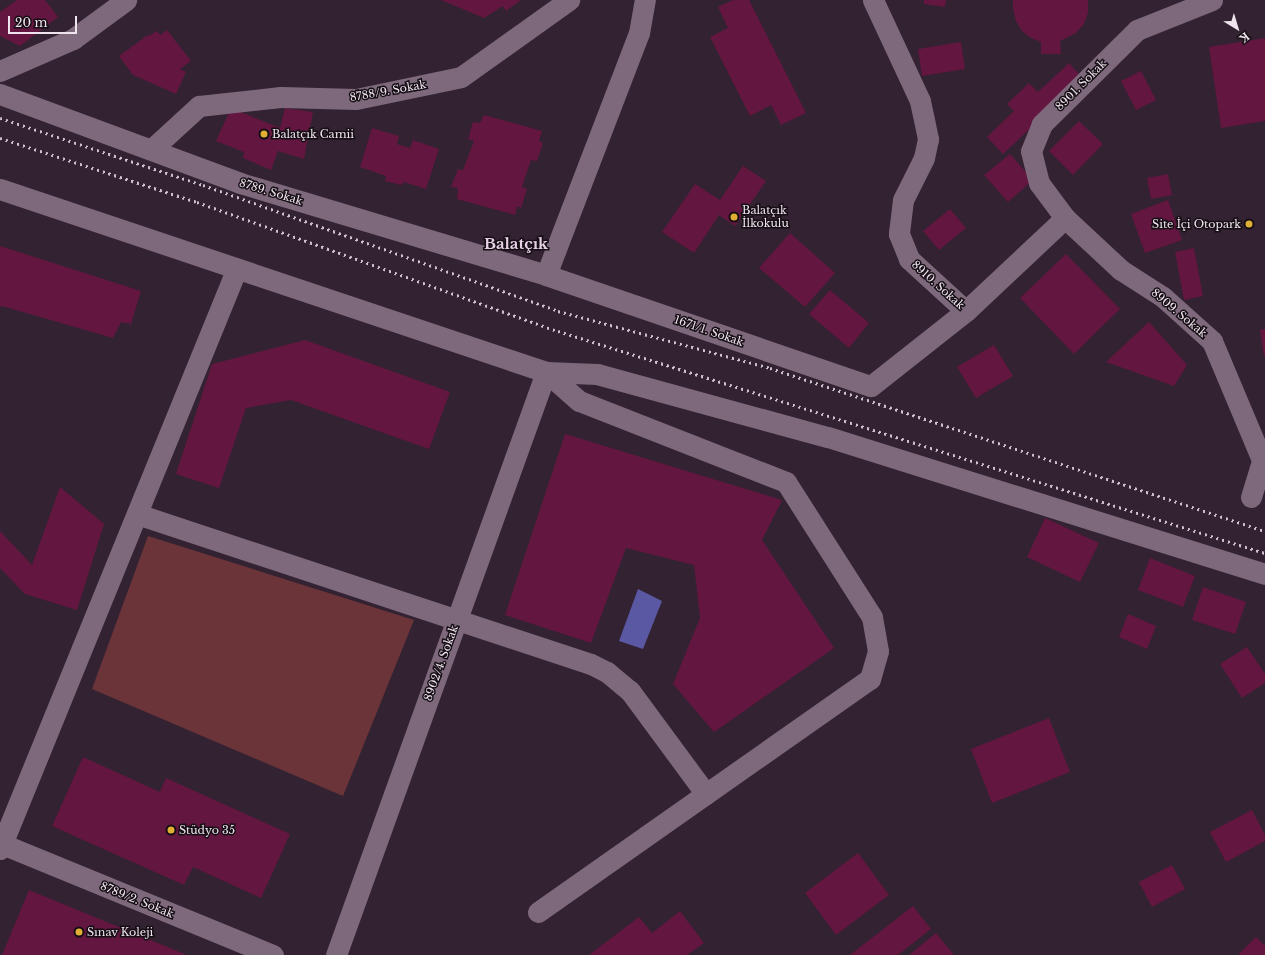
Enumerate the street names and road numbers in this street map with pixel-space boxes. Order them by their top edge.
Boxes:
street label: 8901. Sokak [1053,57,1109,113]
street label: 8788/9. Sokak [349,78,427,104]
street label: 8789. Sokak [238,176,304,208]
street label: 8910. Sokak [909,258,967,312]
street label: 8909. Sokak [1149,286,1209,340]
street label: 1671/1. Sokak [673,313,745,349]
street label: 8902/4. Sokak [421,623,461,703]
street label: 8789/2. Sokak [98,879,176,921]

